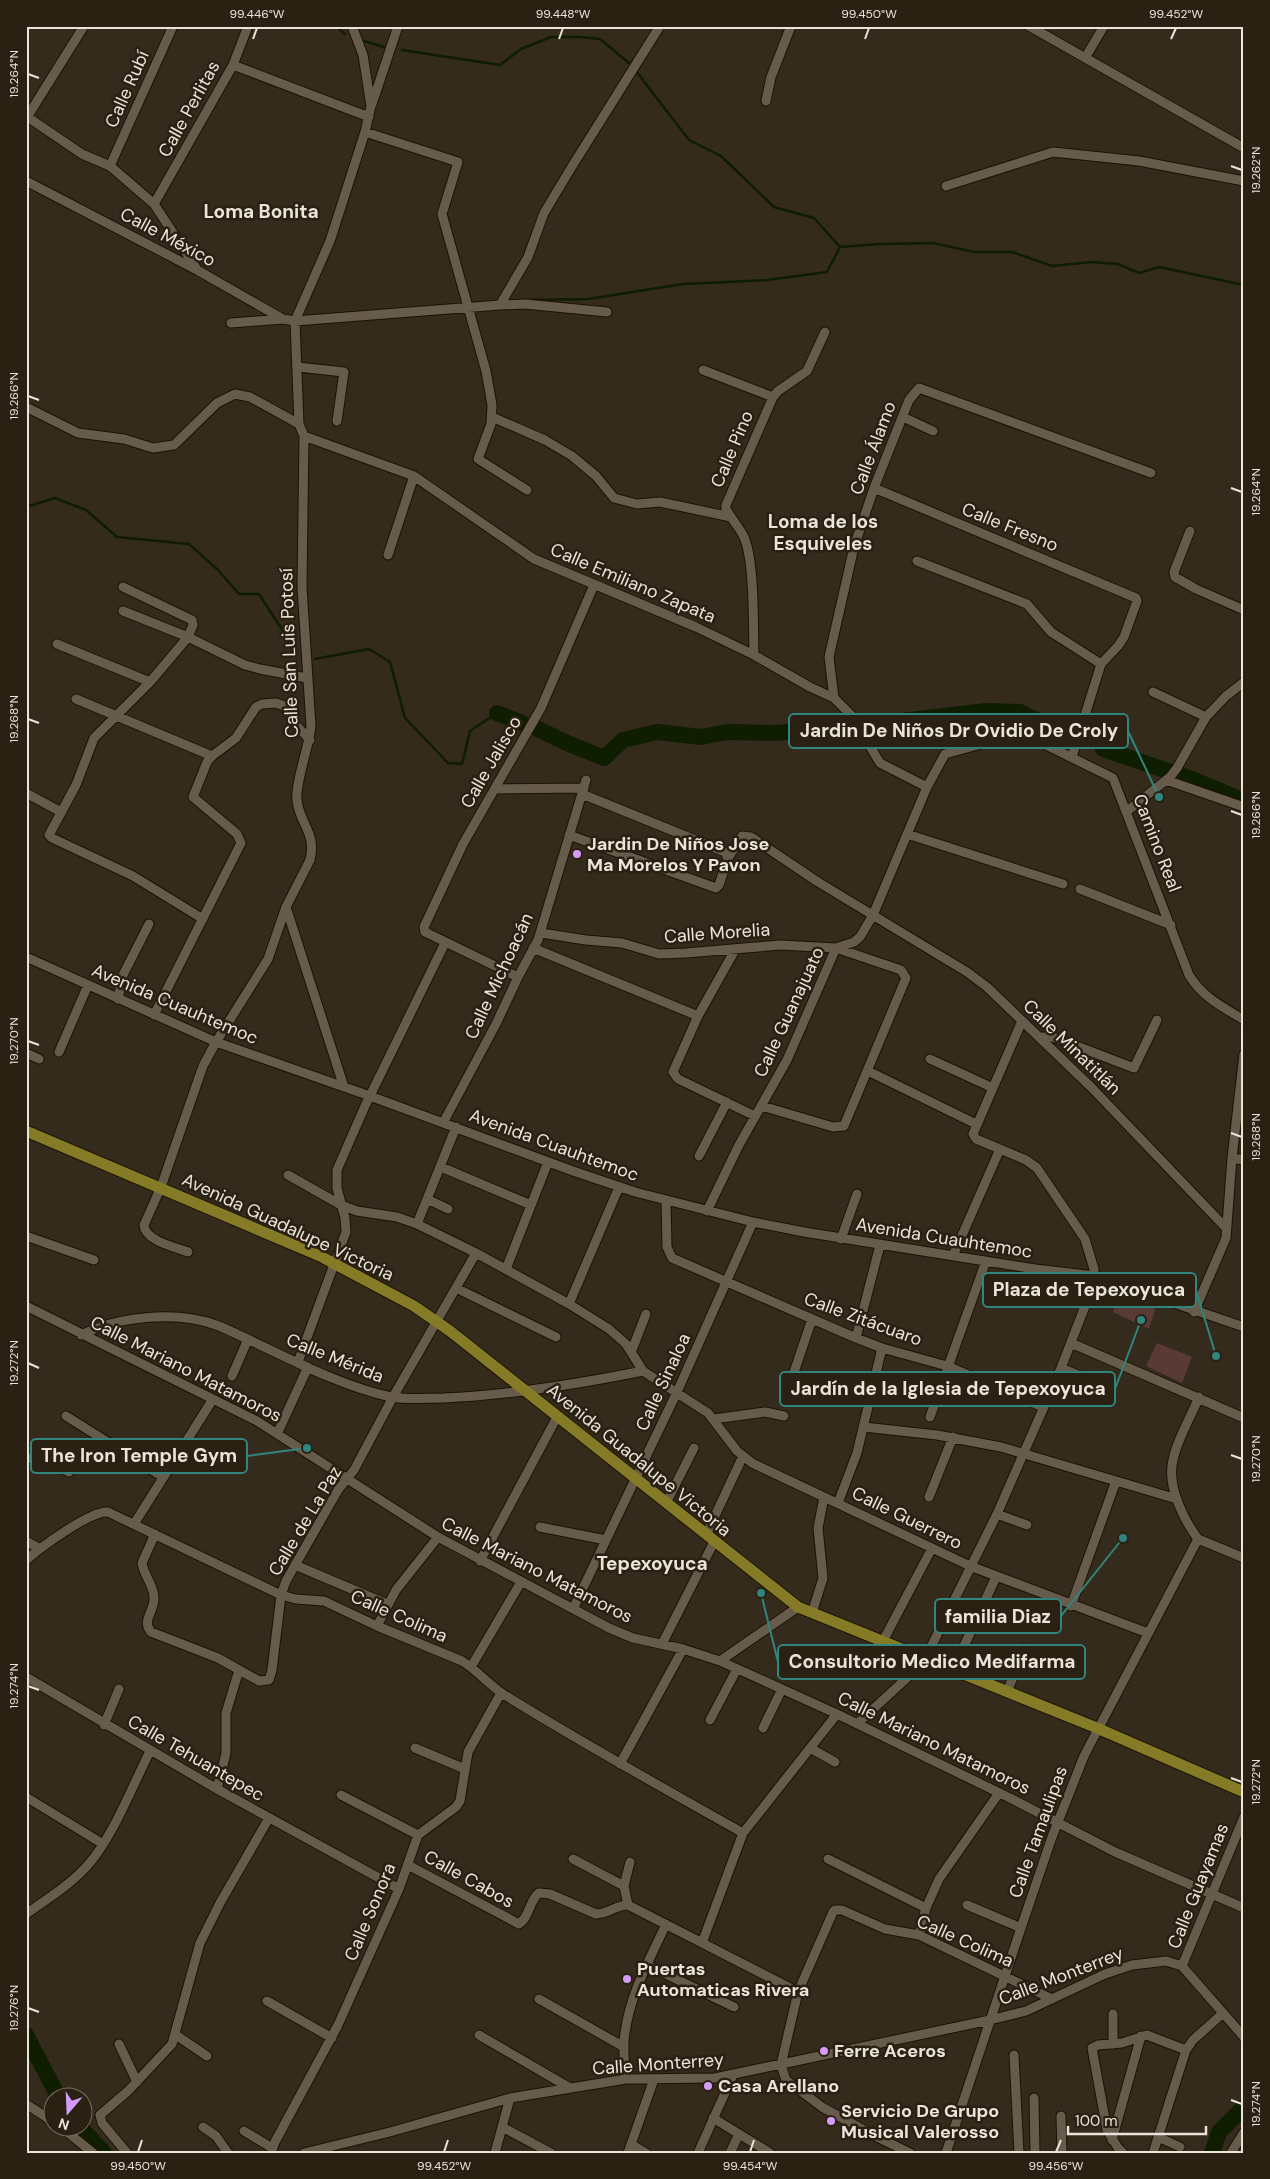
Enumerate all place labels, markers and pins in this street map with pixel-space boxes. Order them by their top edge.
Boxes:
callout: Jardin De Niños Dr Ovidio De Croly [789,714,1128,748]
place label: Jardin De Niños Jose Ma Morelos Y Pavon [587,832,770,877]
marker: Jardin De Niños Jose Ma Morelos Y Pavon [571,848,583,860]
callout: Plaza de Tepexoyuca [983,1273,1196,1307]
callout: Jardín de la Iglesia de Tepexoyuca [780,1372,1115,1406]
callout: The Iron Temple Gym [31,1439,247,1473]
callout: familia Diaz [935,1599,1061,1633]
callout: Consultorio Medico Medifarma [778,1645,1085,1679]
place label: Puertas Automaticas Rivera [637,1957,809,2002]
marker: Puertas Automaticas Rivera [621,1973,633,1985]
place label: Ferre Aceros [834,2039,946,2063]
marker: Ferre Aceros [818,2045,830,2057]
place label: Casa Arellano [718,2074,839,2098]
marker: Casa Arellano [702,2080,714,2092]
place label: Servicio De Grupo Musical Valerosso [841,2099,999,2144]
marker: Servicio De Grupo Musical Valerosso [825,2115,837,2127]

